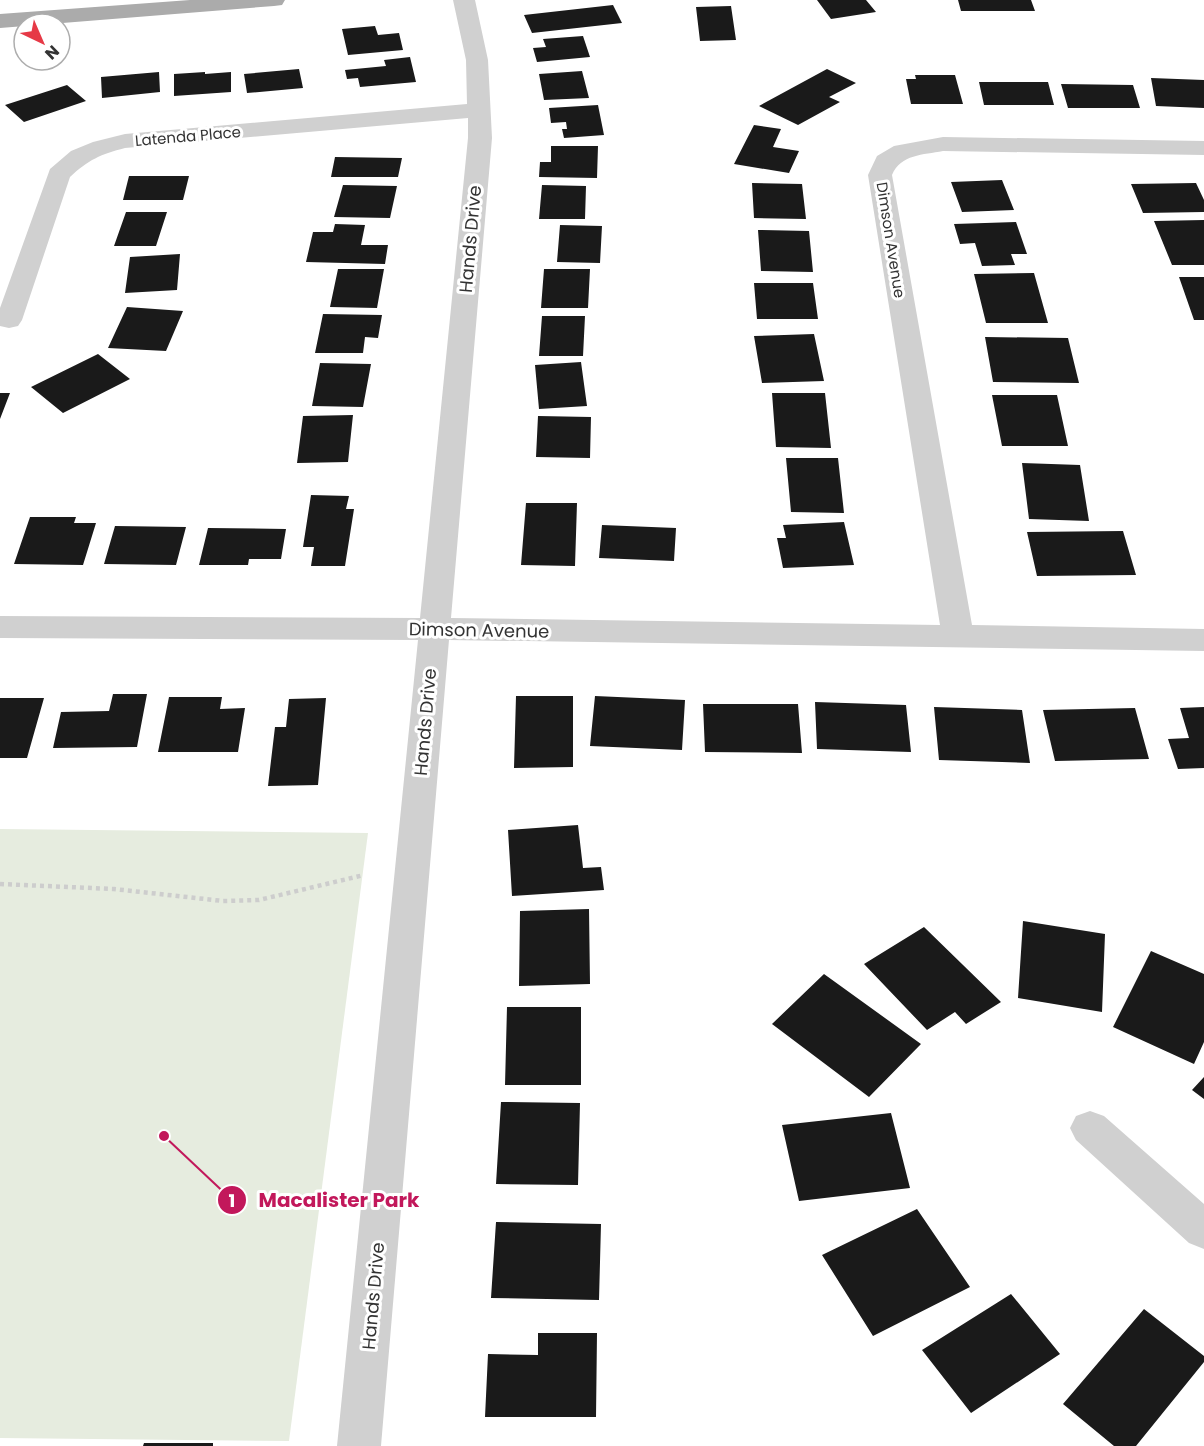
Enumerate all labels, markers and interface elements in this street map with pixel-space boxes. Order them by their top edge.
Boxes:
north arrow [12,12,72,72]
text: N [40,40,64,65]
street label: Latenda Place [134,121,242,151]
street label: Dimson Avenue [871,181,911,299]
street label: Hands Drive [453,184,487,294]
street label: Dimson Avenue [409,616,549,644]
street label: Hands Drive [408,667,442,777]
callout: Macalister Park [217,1181,431,1219]
text: Macalister Park [259,1186,420,1214]
text: 1 [229,1188,235,1213]
street label: Hands Drive [356,1241,390,1351]

